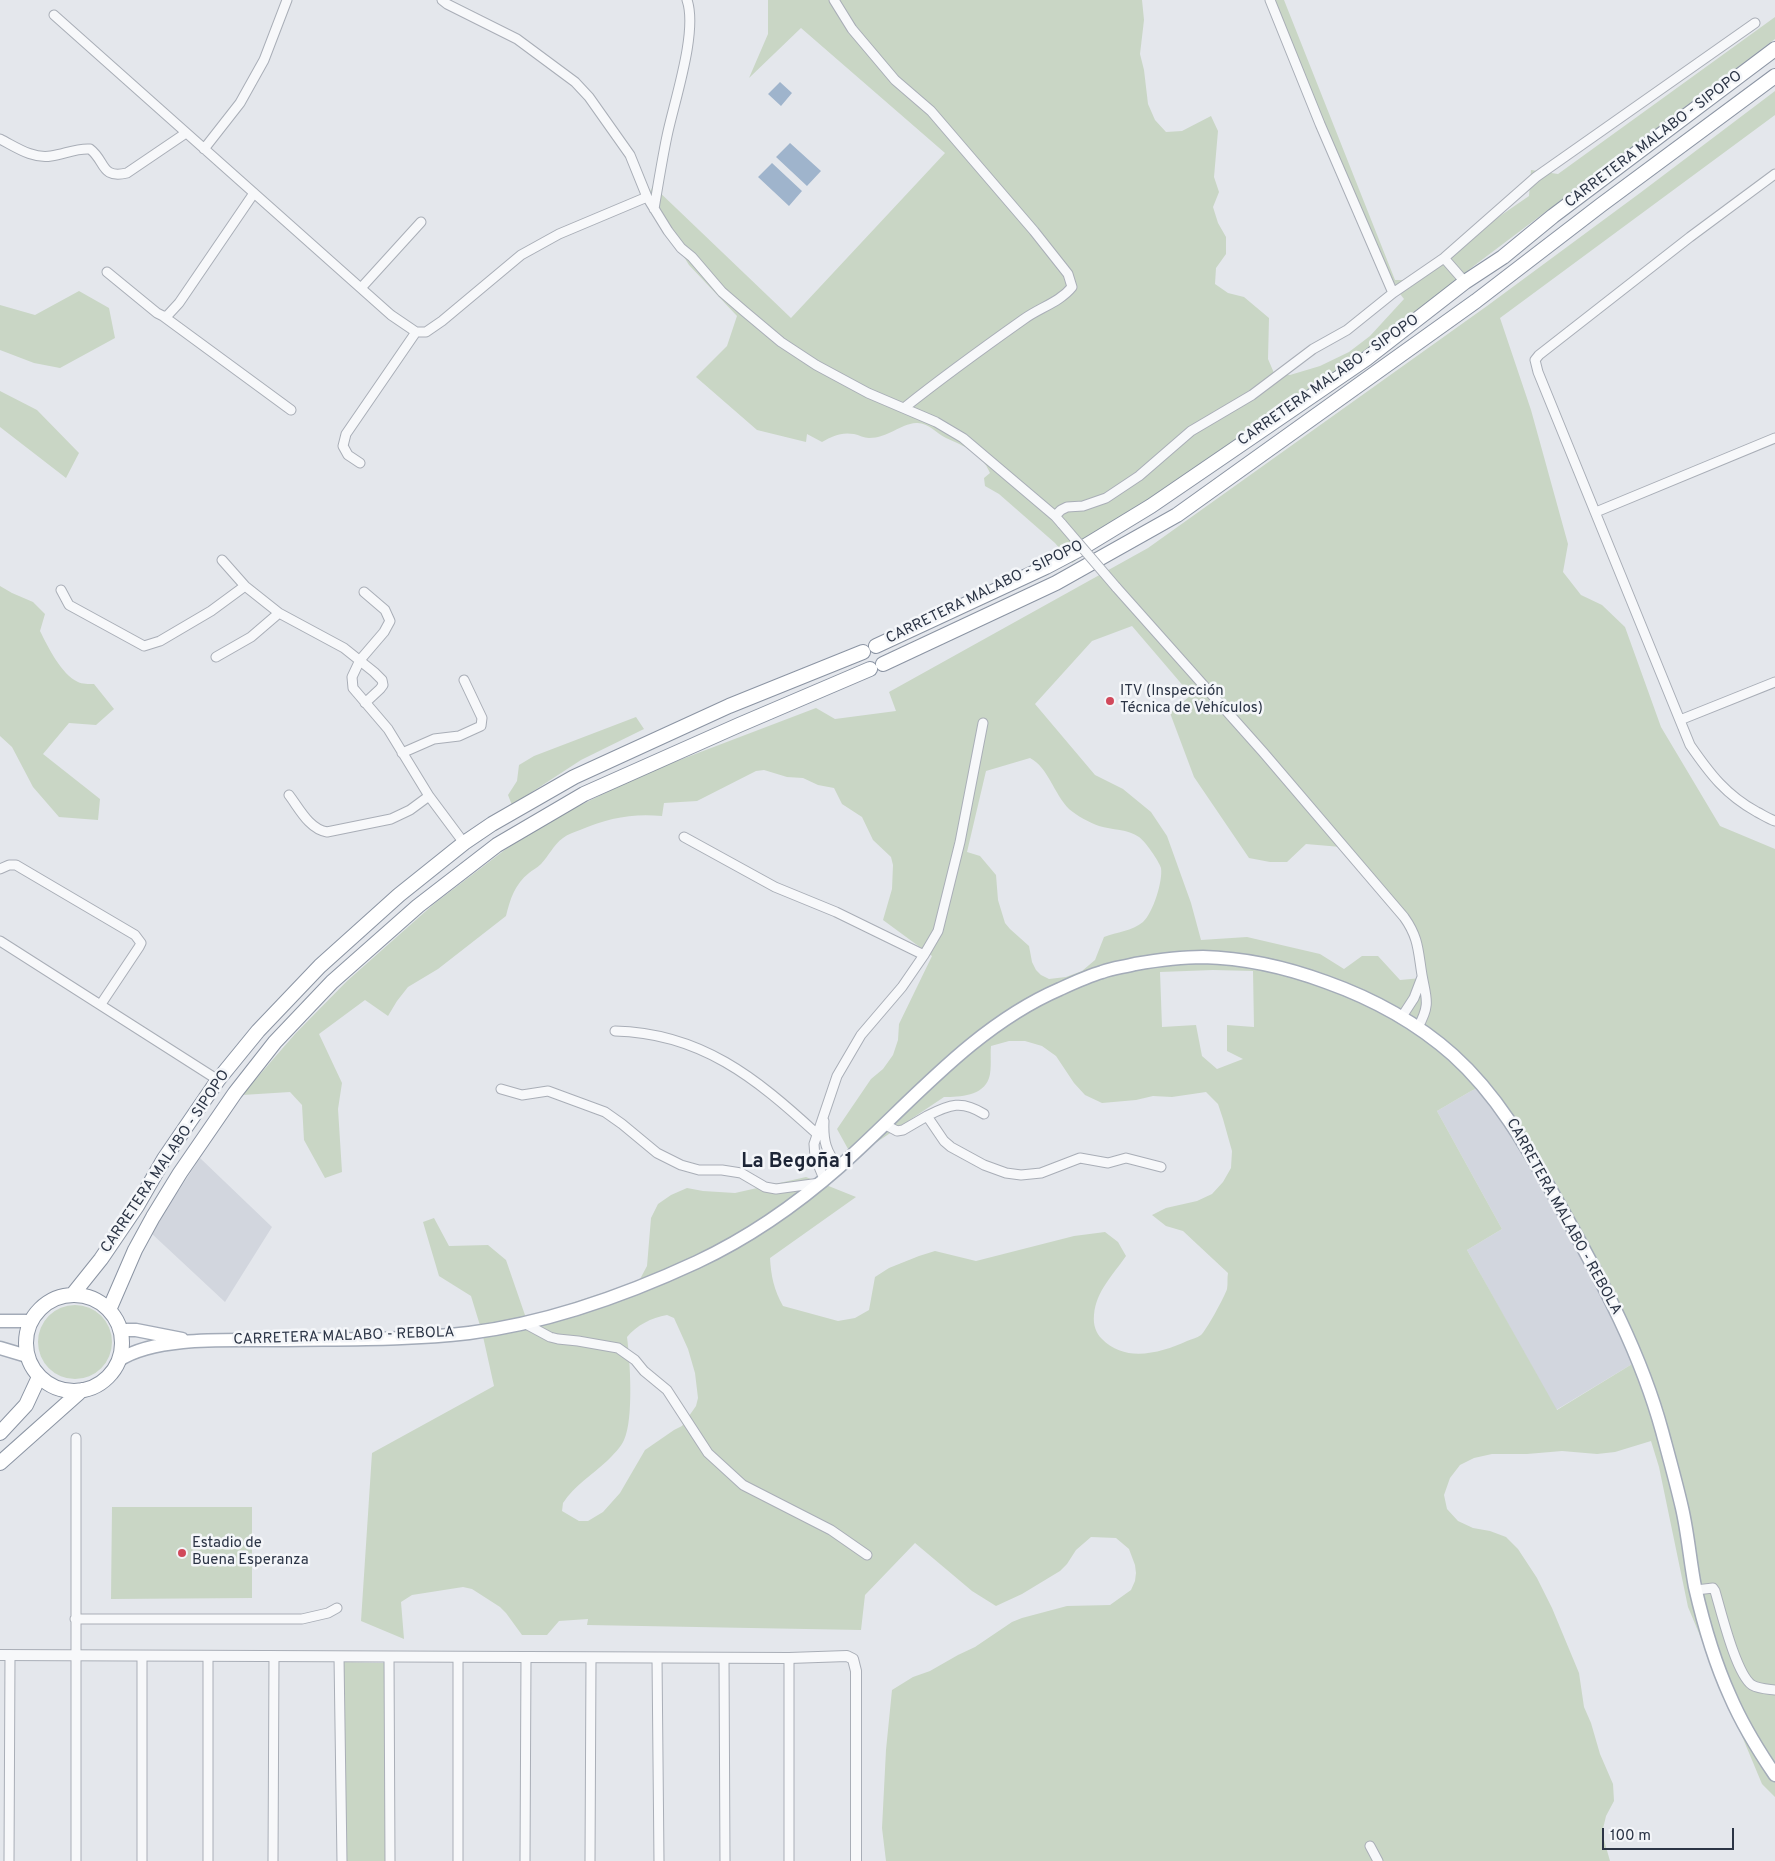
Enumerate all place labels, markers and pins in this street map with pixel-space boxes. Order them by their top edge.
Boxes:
place label: ITV (Inspección Técnica de Vehículos) [1120,683,1263,718]
marker: ITV (Inspección Técnica de Vehículos) [1104,695,1116,707]
place label: Estadio de Buena Esperanza [192,1535,309,1570]
marker: Estadio de Buena Esperanza [176,1547,188,1559]

